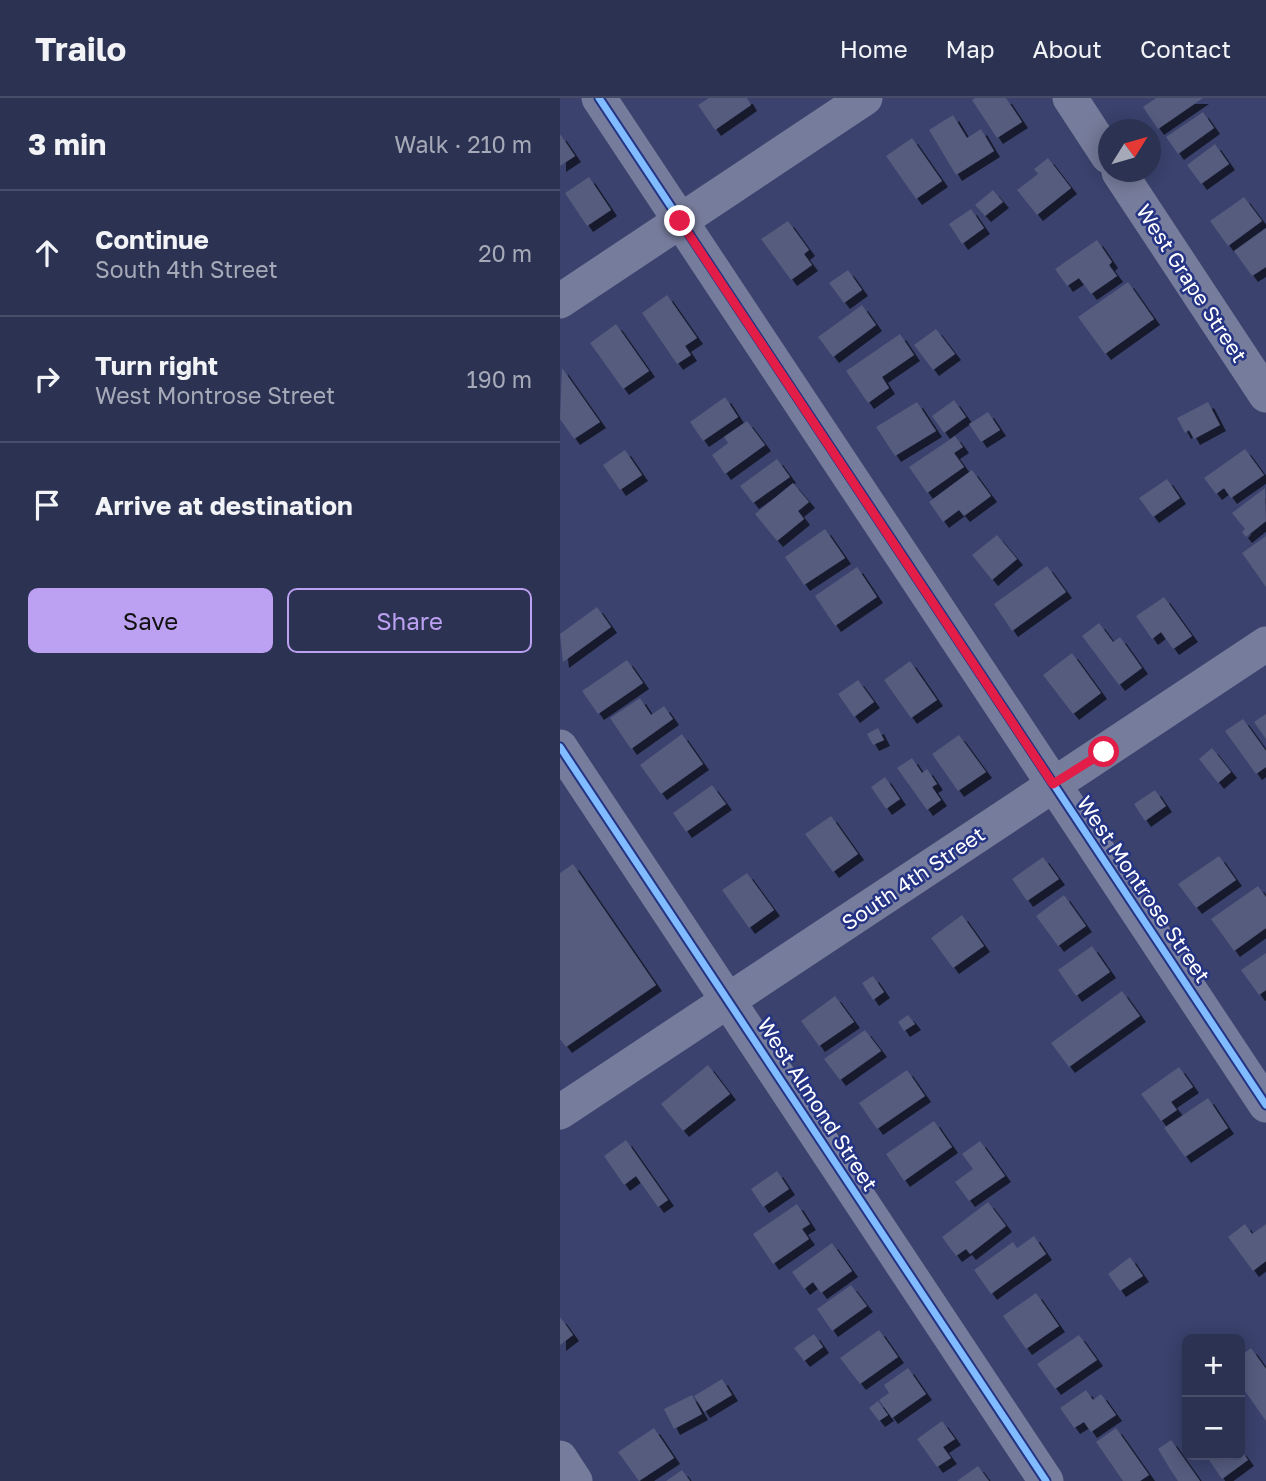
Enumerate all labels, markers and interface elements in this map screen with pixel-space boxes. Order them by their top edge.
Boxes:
text: Trailo [35,29,126,68]
text: Home [840,34,908,63]
text: Map [946,34,995,63]
text: About [1033,34,1102,63]
text: Contact [1140,34,1231,63]
north arrow [1098,119,1161,182]
text: 3 min [28,126,106,162]
text: Walk · 210 m [394,130,532,158]
street label: West Grape Street [1131,199,1253,367]
route end [664,205,695,236]
text: Continue [95,224,209,255]
icon: ahead [28,234,66,272]
text: 20 m [478,239,532,267]
text: South 4th Street [95,255,278,283]
text: Turn right [95,350,218,381]
icon: right [28,360,66,398]
text: 190 m [467,365,532,393]
text: West Montrose Street [95,381,335,409]
icon: arrive [28,486,66,524]
text: Arrive at destination [95,490,353,521]
button: Save [28,588,273,653]
button: Share [287,588,532,653]
route start [1088,736,1119,767]
street label: West Montrose Street [1072,791,1216,987]
street label: South 4th Street [837,821,989,935]
street label: West Almond Street [752,1013,884,1195]
map controls [1182,1334,1245,1460]
button: + [1182,1334,1245,1397]
button: − [1182,1397,1245,1460]

